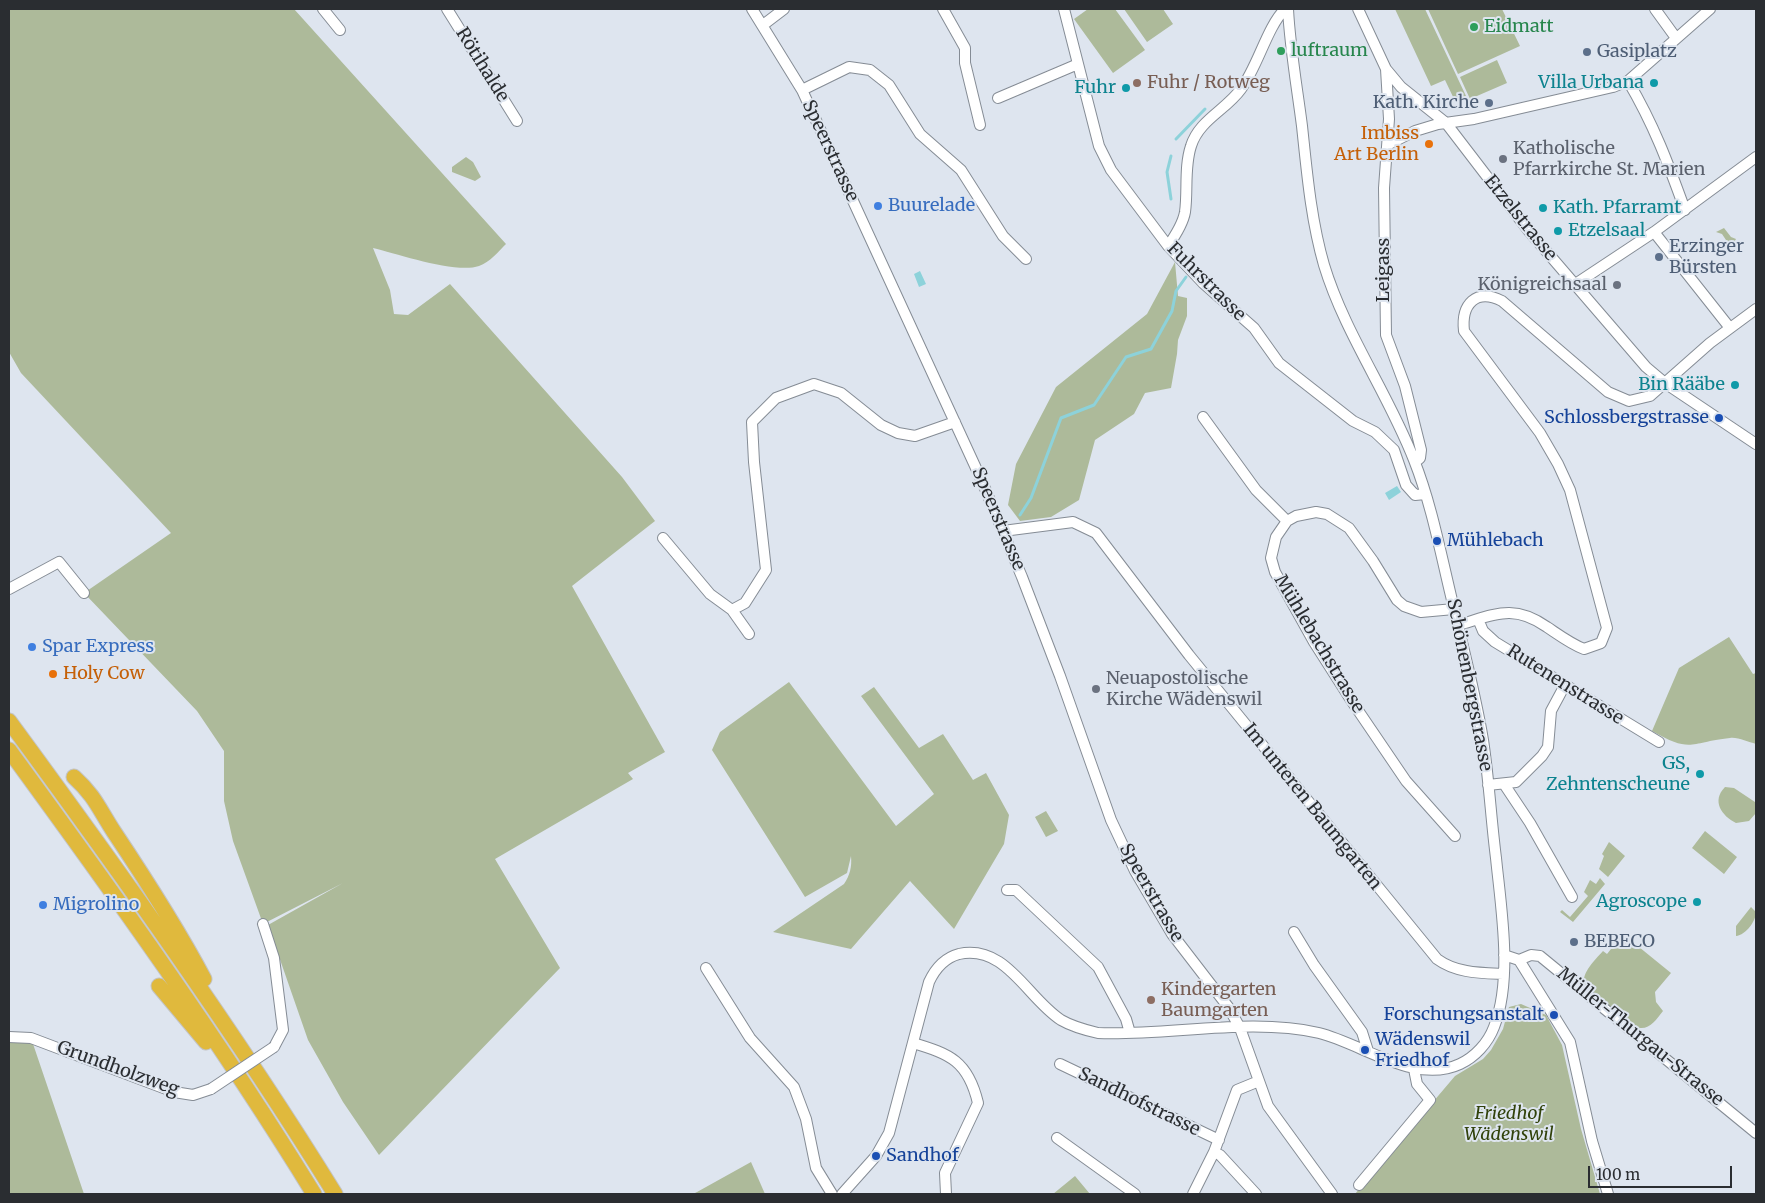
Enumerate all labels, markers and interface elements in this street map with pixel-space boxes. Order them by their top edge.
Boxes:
place label: Eidmatt [1484,16,1554,38]
marker: Eidmatt [1468,21,1480,33]
street label: Rötihalde [451,24,513,106]
place label: luftraum [1291,40,1368,62]
place label: Gasiplatz [1597,41,1677,63]
marker: luftraum [1275,45,1287,57]
marker: Gasiplatz [1581,46,1593,58]
place label: Fuhr / Rotweg [1147,72,1270,94]
place label: Villa Urbana [1538,72,1644,94]
place label: Fuhr [1074,77,1116,99]
marker: Fuhr / Rotweg [1131,77,1143,89]
marker: Villa Urbana [1648,77,1660,89]
marker: Fuhr [1120,82,1132,94]
place label: Kath. Kirche [1373,92,1479,114]
street label: Speerstrasse [797,97,863,205]
marker: Kath. Kirche [1483,97,1495,109]
place label: Imbiss Art Berlin [1334,123,1419,166]
marker: Imbiss Art Berlin [1423,138,1435,150]
place label: Katholische Pfarrkirche St. Marien [1513,138,1705,180]
marker: Katholische Pfarrkirche St. Marien [1497,153,1509,165]
street label: Etzelstrasse [1479,171,1561,265]
place label: Buurelade [888,195,975,217]
place label: Kath. Pfarramt [1553,197,1681,219]
marker: Buurelade [872,200,884,212]
marker: Kath. Pfarramt [1537,202,1549,214]
place label: Etzelsaal [1568,220,1645,242]
marker: Etzelsaal [1552,225,1564,237]
place label: Erzinger Bürsten [1669,236,1744,278]
street label: Fuhrstrasse [1162,238,1250,326]
street label: Leigass [1373,238,1395,302]
marker: Erzinger Bürsten [1653,251,1665,263]
place label: Königreichsaal [1477,274,1607,296]
marker: Königreichsaal [1611,279,1623,291]
place label: Bin Rääbe [1638,374,1725,396]
marker: Bin Rääbe [1729,379,1741,391]
place label: Schlossbergstrasse [1544,407,1709,429]
marker: Schlossbergstrasse [1713,412,1725,424]
street label: Speerstrasse [967,464,1029,574]
place label: Mühlebach [1447,530,1544,552]
marker: Mühlebach [1431,535,1443,547]
street label: Mühlebachstrasse [1269,571,1369,717]
street label: Schönenbergstrasse [1442,597,1496,773]
place label: Spar Express [42,636,154,658]
marker: Spar Express [26,641,38,653]
street label: Rutenenstrasse [1503,641,1627,729]
place label: Holy Cow [63,663,145,685]
marker: Holy Cow [47,668,59,680]
place label: Neuapostolische Kirche Wädenswil [1106,668,1262,711]
marker: Neuapostolische Kirche Wädenswil [1090,683,1102,695]
street label: Im unteren Baumgarten [1238,719,1386,895]
place label: GS, Zehntenscheune [1546,753,1690,796]
marker: GS, Zehntenscheune [1694,768,1706,780]
street label: Speerstrasse [1114,840,1188,946]
place label: Agroscope [1596,891,1687,913]
place label: Migrolino [53,894,139,916]
marker: Agroscope [1691,896,1703,908]
marker: Migrolino [37,899,49,911]
place label: BEBECO [1584,931,1655,953]
marker: BEBECO [1568,936,1580,948]
street label: Müller-Thurgau-Strasse [1552,963,1728,1111]
place label: Kindergarten Baumgarten [1161,979,1276,1022]
marker: Kindergarten Baumgarten [1145,994,1157,1006]
place label: Forschungsanstalt [1384,1004,1544,1026]
marker: Forschungsanstalt [1548,1009,1560,1021]
place label: Wädenswil Friedhof [1375,1029,1470,1072]
street label: Grundholzweg [54,1037,182,1101]
marker: Wädenswil Friedhof [1359,1044,1371,1056]
street label: Sandhofstrasse [1074,1063,1204,1141]
park label: Friedhof Wädenswil [1464,1103,1554,1146]
place label: Sandhof [886,1145,958,1167]
marker: Sandhof [870,1150,882,1162]
scale bar [1590,1156,1734,1188]
text: 100 m [1596,1165,1640,1184]

